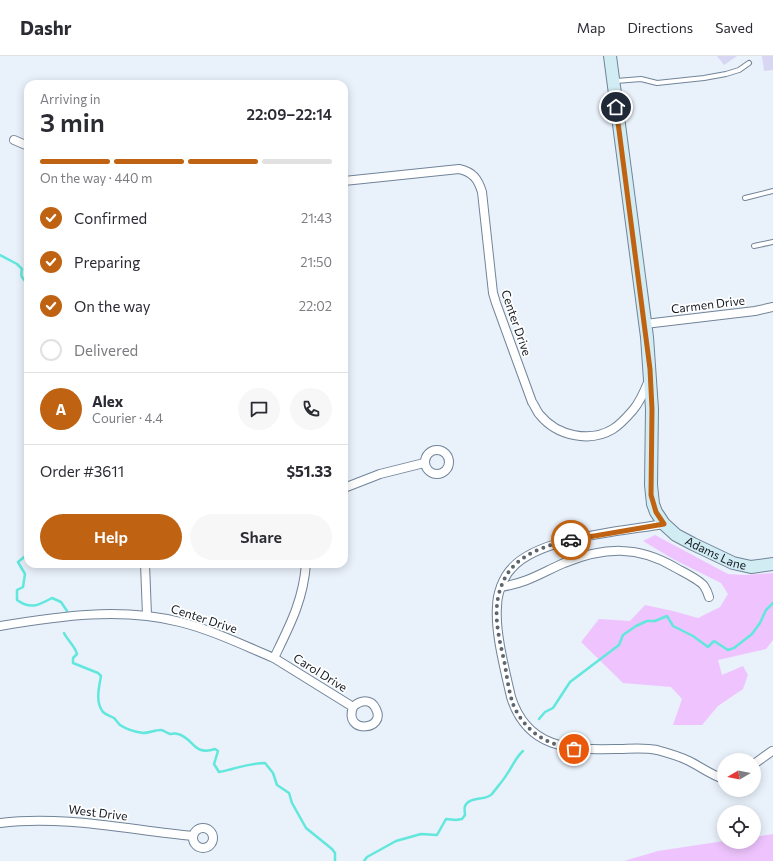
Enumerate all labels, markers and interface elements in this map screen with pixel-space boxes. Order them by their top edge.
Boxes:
text: Dashr [20,16,72,39]
text: Map [577,19,606,36]
text: Directions [628,19,693,36]
text: Saved [715,19,753,36]
pin [599,90,633,124]
text: Arriving in [40,91,100,107]
icon: home [605,96,627,118]
text: 22:09–22:14 [247,105,332,123]
text: 3 min [40,106,105,137]
text: On the way · 440 m [40,170,152,186]
icon: check [40,207,62,229]
text: Confirmed [74,209,147,227]
text: 21:43 [301,210,332,226]
icon: check [40,251,62,273]
text: Preparing [74,253,140,271]
text: 21:50 [300,254,332,270]
street label: Center Drive [499,288,535,357]
street label: Carmen Drive [670,293,746,315]
icon: check [40,295,62,317]
text: On the way [74,297,151,315]
text: 22:02 [299,298,332,314]
text: Delivered [74,341,138,359]
button: chat [238,388,280,430]
button: phone [290,388,332,430]
text: Alex [92,392,123,410]
text: A [56,400,66,418]
text: Courier · 4.4 [92,410,163,426]
text: Order #3611 [40,462,124,480]
text: $51.33 [287,462,332,480]
button: Help [40,514,182,560]
button: Share [190,514,332,560]
courier [551,520,591,560]
icon: car [560,529,582,551]
street label: Adams Lane [683,533,748,572]
street label: Center Drive [169,601,239,635]
street label: Carol Drive [291,650,350,694]
pin [557,732,591,766]
icon: bag [563,738,585,760]
north arrow [717,753,761,797]
map controls [717,753,761,849]
street label: West Drive [68,801,128,823]
button: locate [717,805,761,849]

